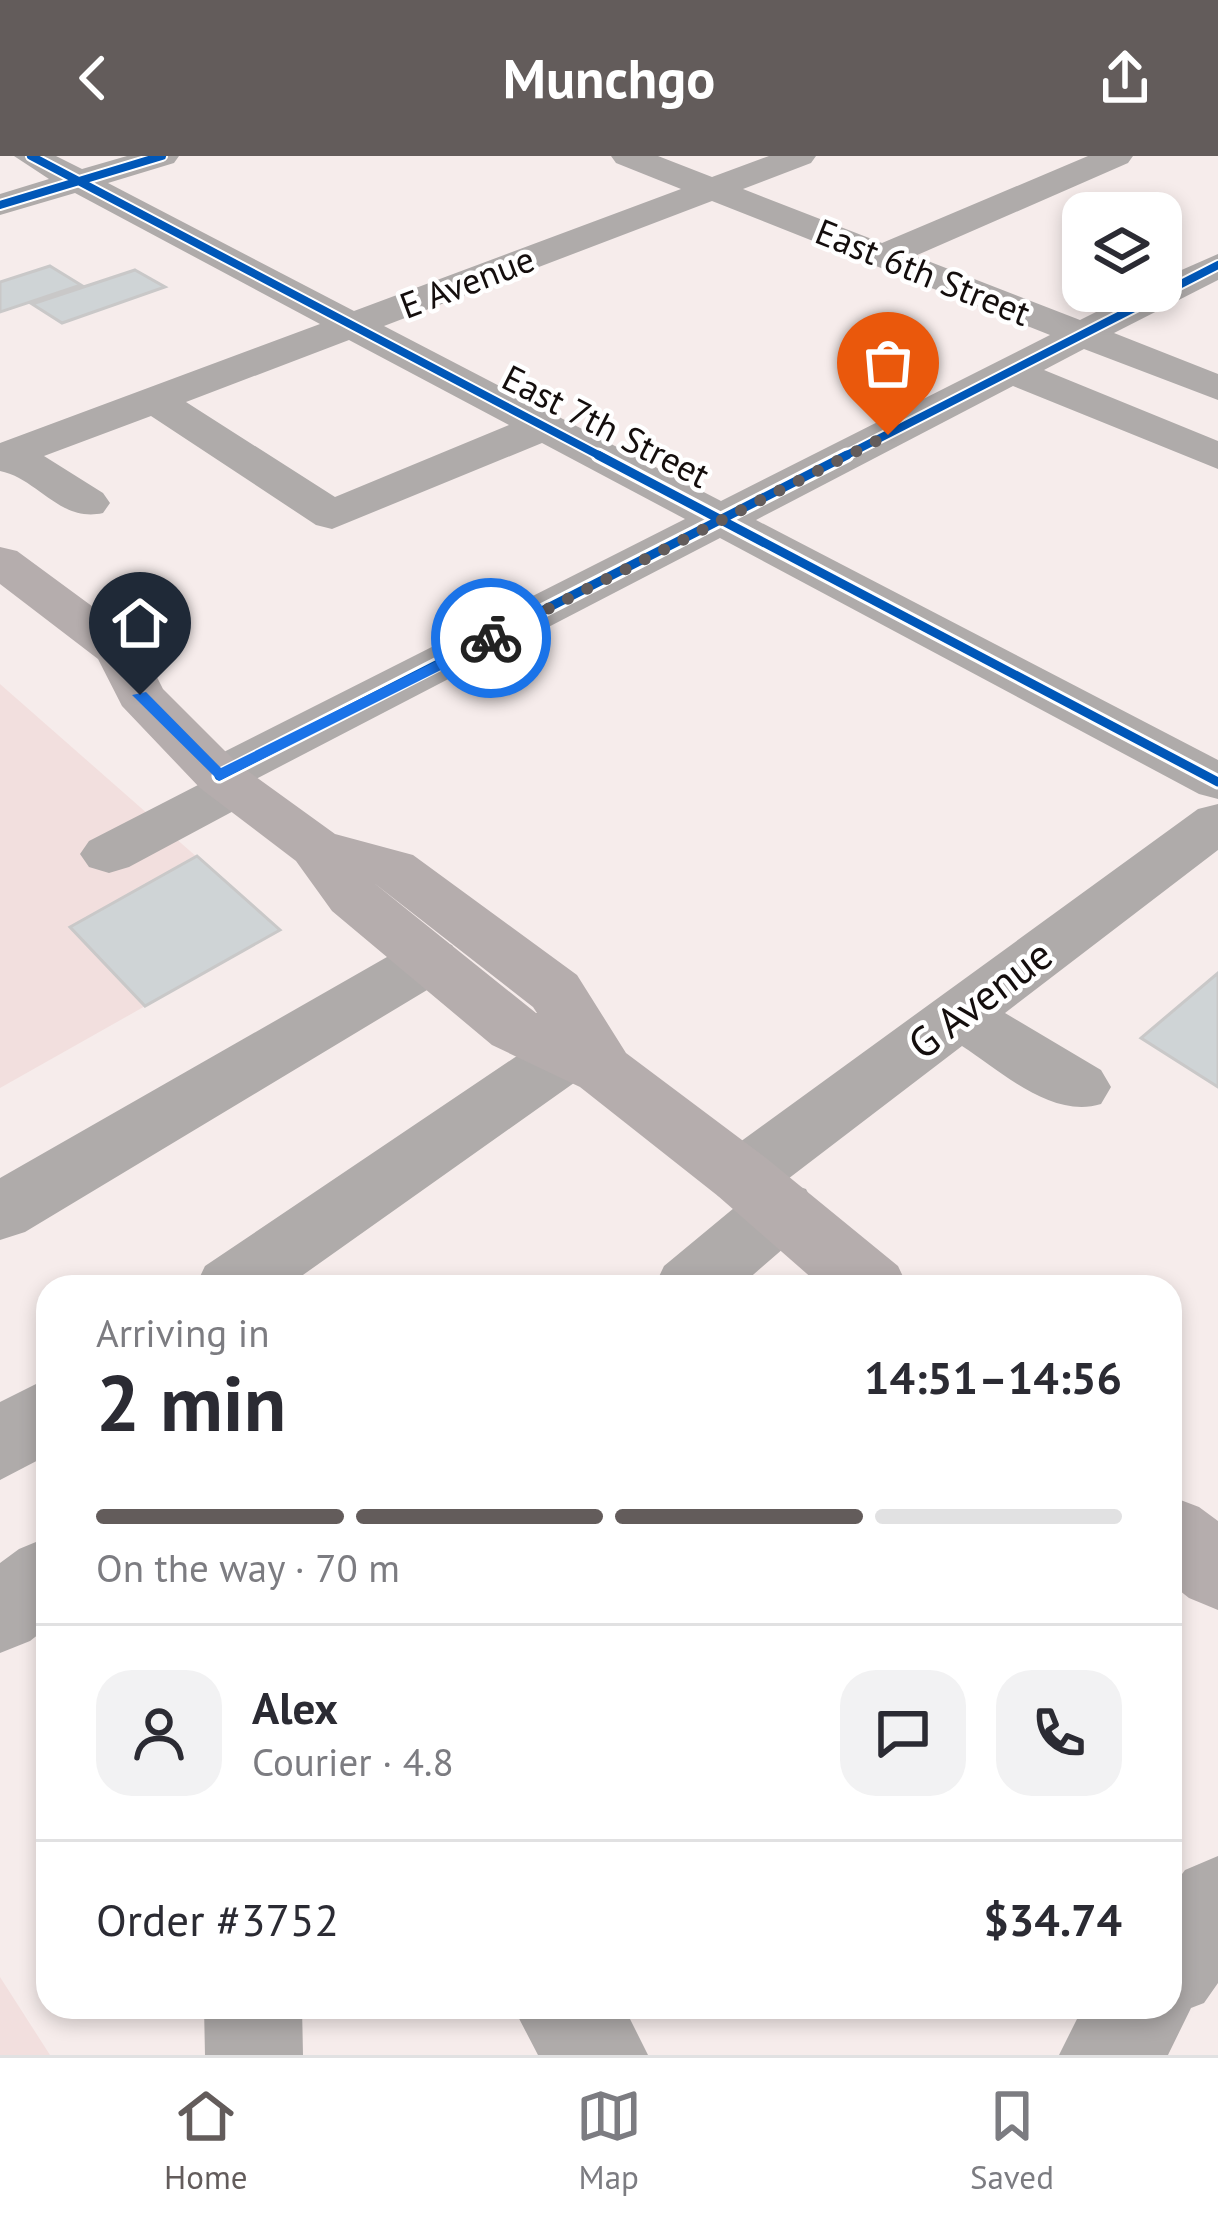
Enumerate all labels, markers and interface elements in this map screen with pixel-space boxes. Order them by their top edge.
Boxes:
text: Munchgo [503,43,715,113]
icon: back [60,45,126,111]
icon: share [1092,45,1158,111]
map controls [1062,192,1182,312]
button: layers [1062,192,1182,312]
street label: East 6th Street [809,207,1037,336]
street label: E Avenue [393,234,541,329]
pin [837,312,939,435]
icon: bag [855,330,921,396]
street label: East 7th Street [495,353,718,498]
pin [89,572,191,695]
courier [431,578,551,698]
icon: home [107,590,173,656]
icon: bike [458,605,524,671]
street label: G Avenue [897,926,1063,1071]
text: Arriving in [96,1307,270,1358]
text: 14:51–14:56 [864,1348,1122,1406]
text: 2 min [96,1352,286,1453]
text: On the way · 70 m [96,1542,400,1593]
button: person [96,1670,222,1796]
button: chat [840,1670,966,1796]
button: phone [996,1670,1122,1796]
text: Alex [252,1678,338,1736]
text: Courier · 4.8 [252,1736,454,1787]
text: Order #3752 [96,1890,339,1948]
text: $34.74 [983,1890,1122,1948]
tab: Home [164,2083,248,2198]
tab: Map [576,2083,642,2198]
tab: Saved [970,2083,1054,2198]

